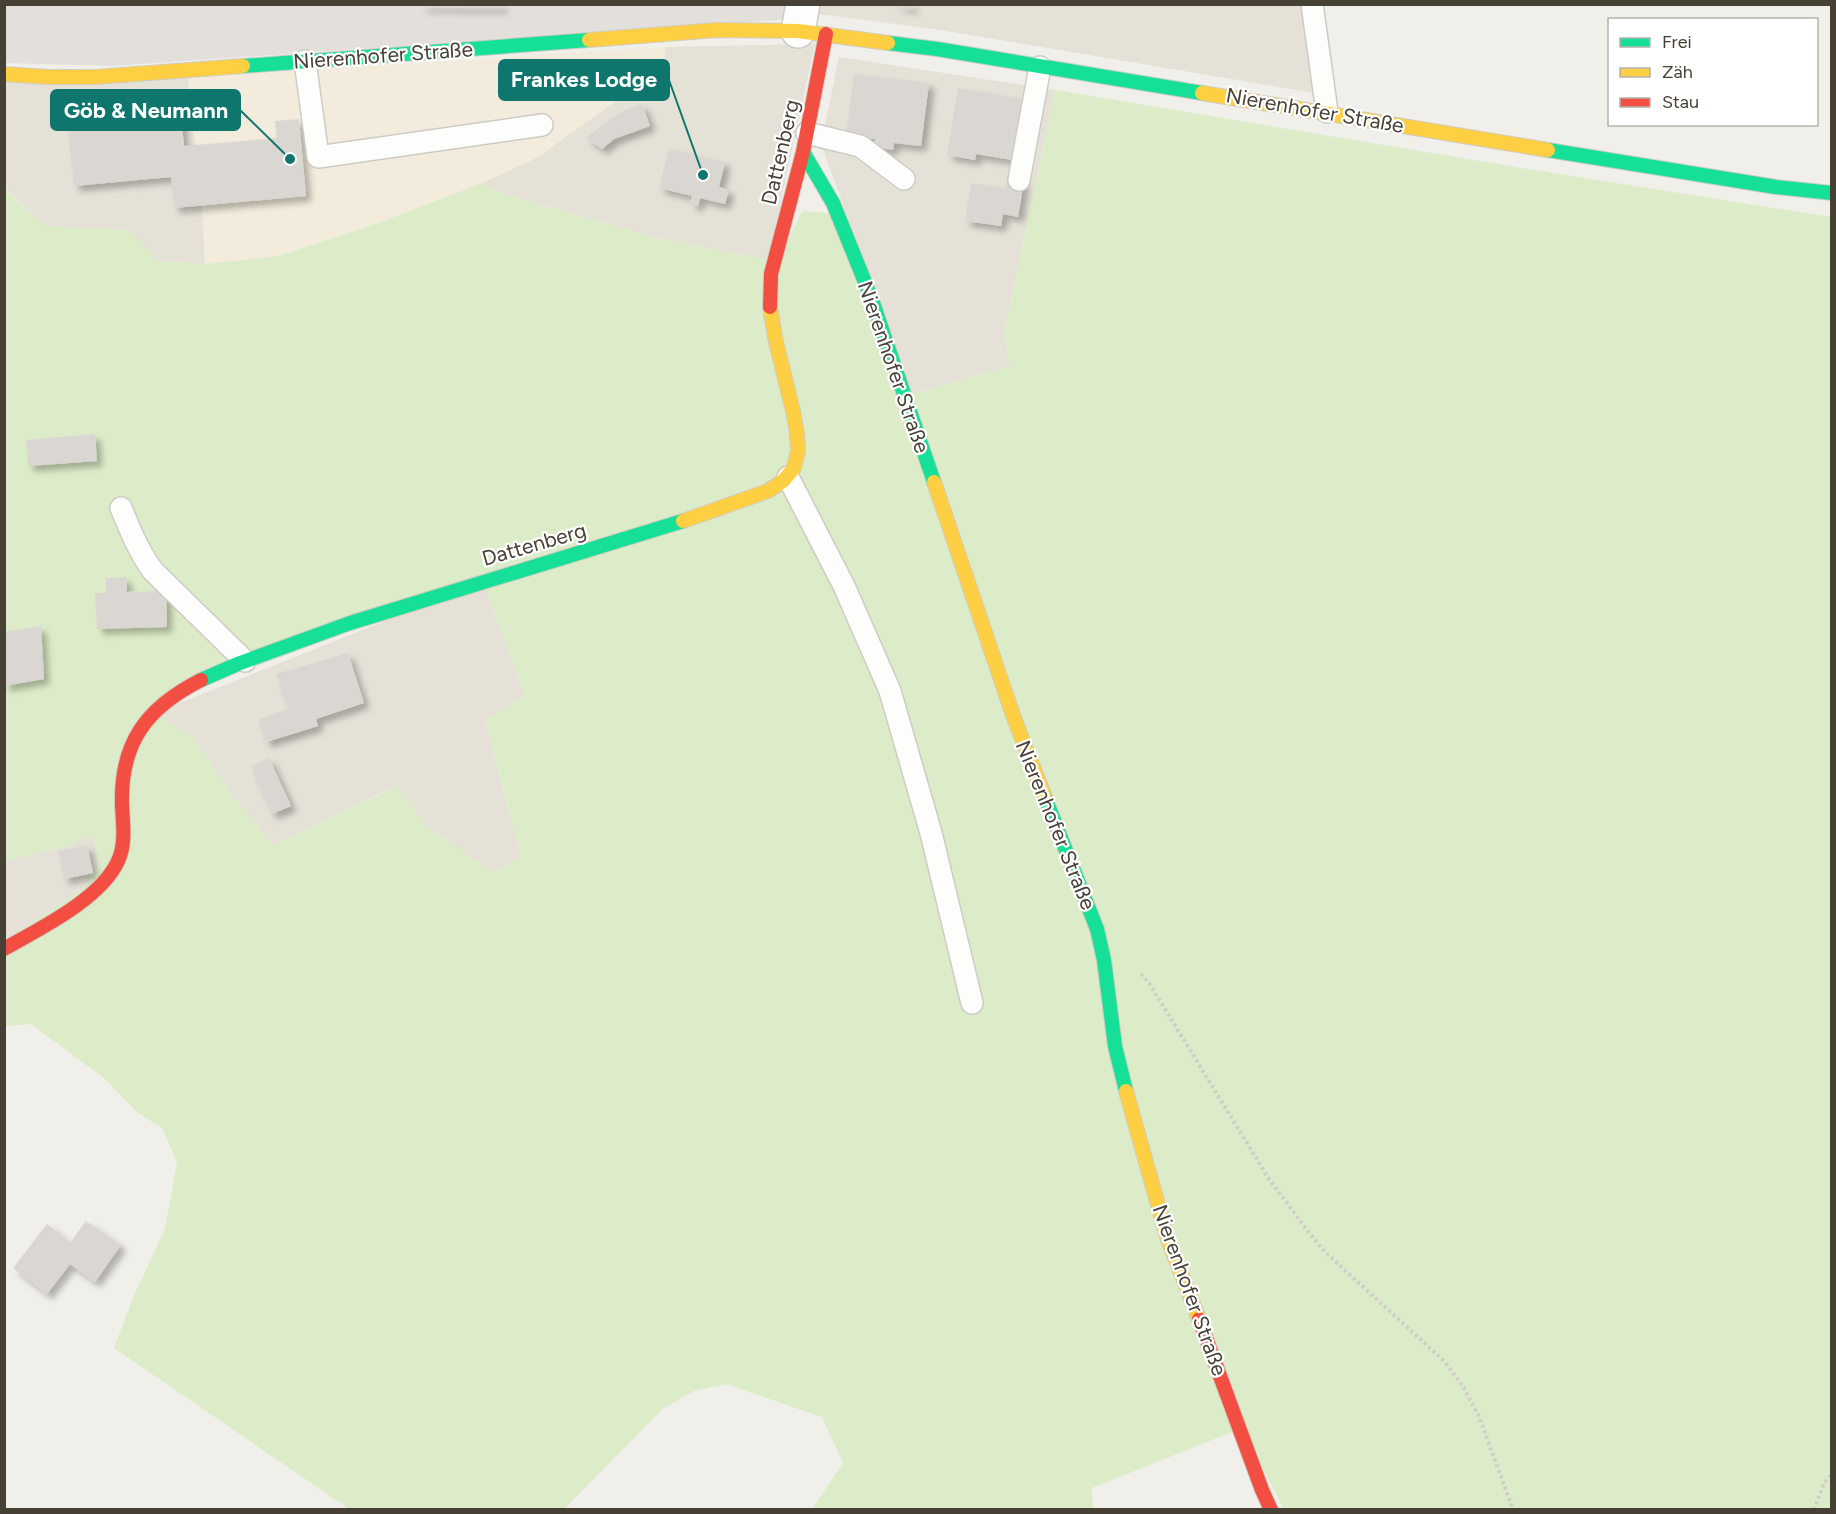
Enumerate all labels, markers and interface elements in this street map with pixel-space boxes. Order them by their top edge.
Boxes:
legend [1608,18,1818,126]
text: Frei [1662,31,1692,53]
street label: Nierenhofer Straße [292,36,474,74]
callout: Frankes Lodge [499,60,669,100]
text: Zäh [1662,61,1693,83]
text: Frankes Lodge [511,66,657,93]
street label: Nierenhofer Straße [1224,82,1406,138]
callout: Göb & Neumann [51,90,240,130]
text: Stau [1662,91,1699,113]
text: Göb & Neumann [64,97,228,124]
street label: Dattenberg [756,97,804,207]
street label: Nierenhofer Straße [853,278,935,456]
street label: Dattenberg [479,517,589,571]
street label: Nierenhofer Straße [1011,737,1101,913]
street label: Nierenhofer Straße [1147,1201,1233,1379]

